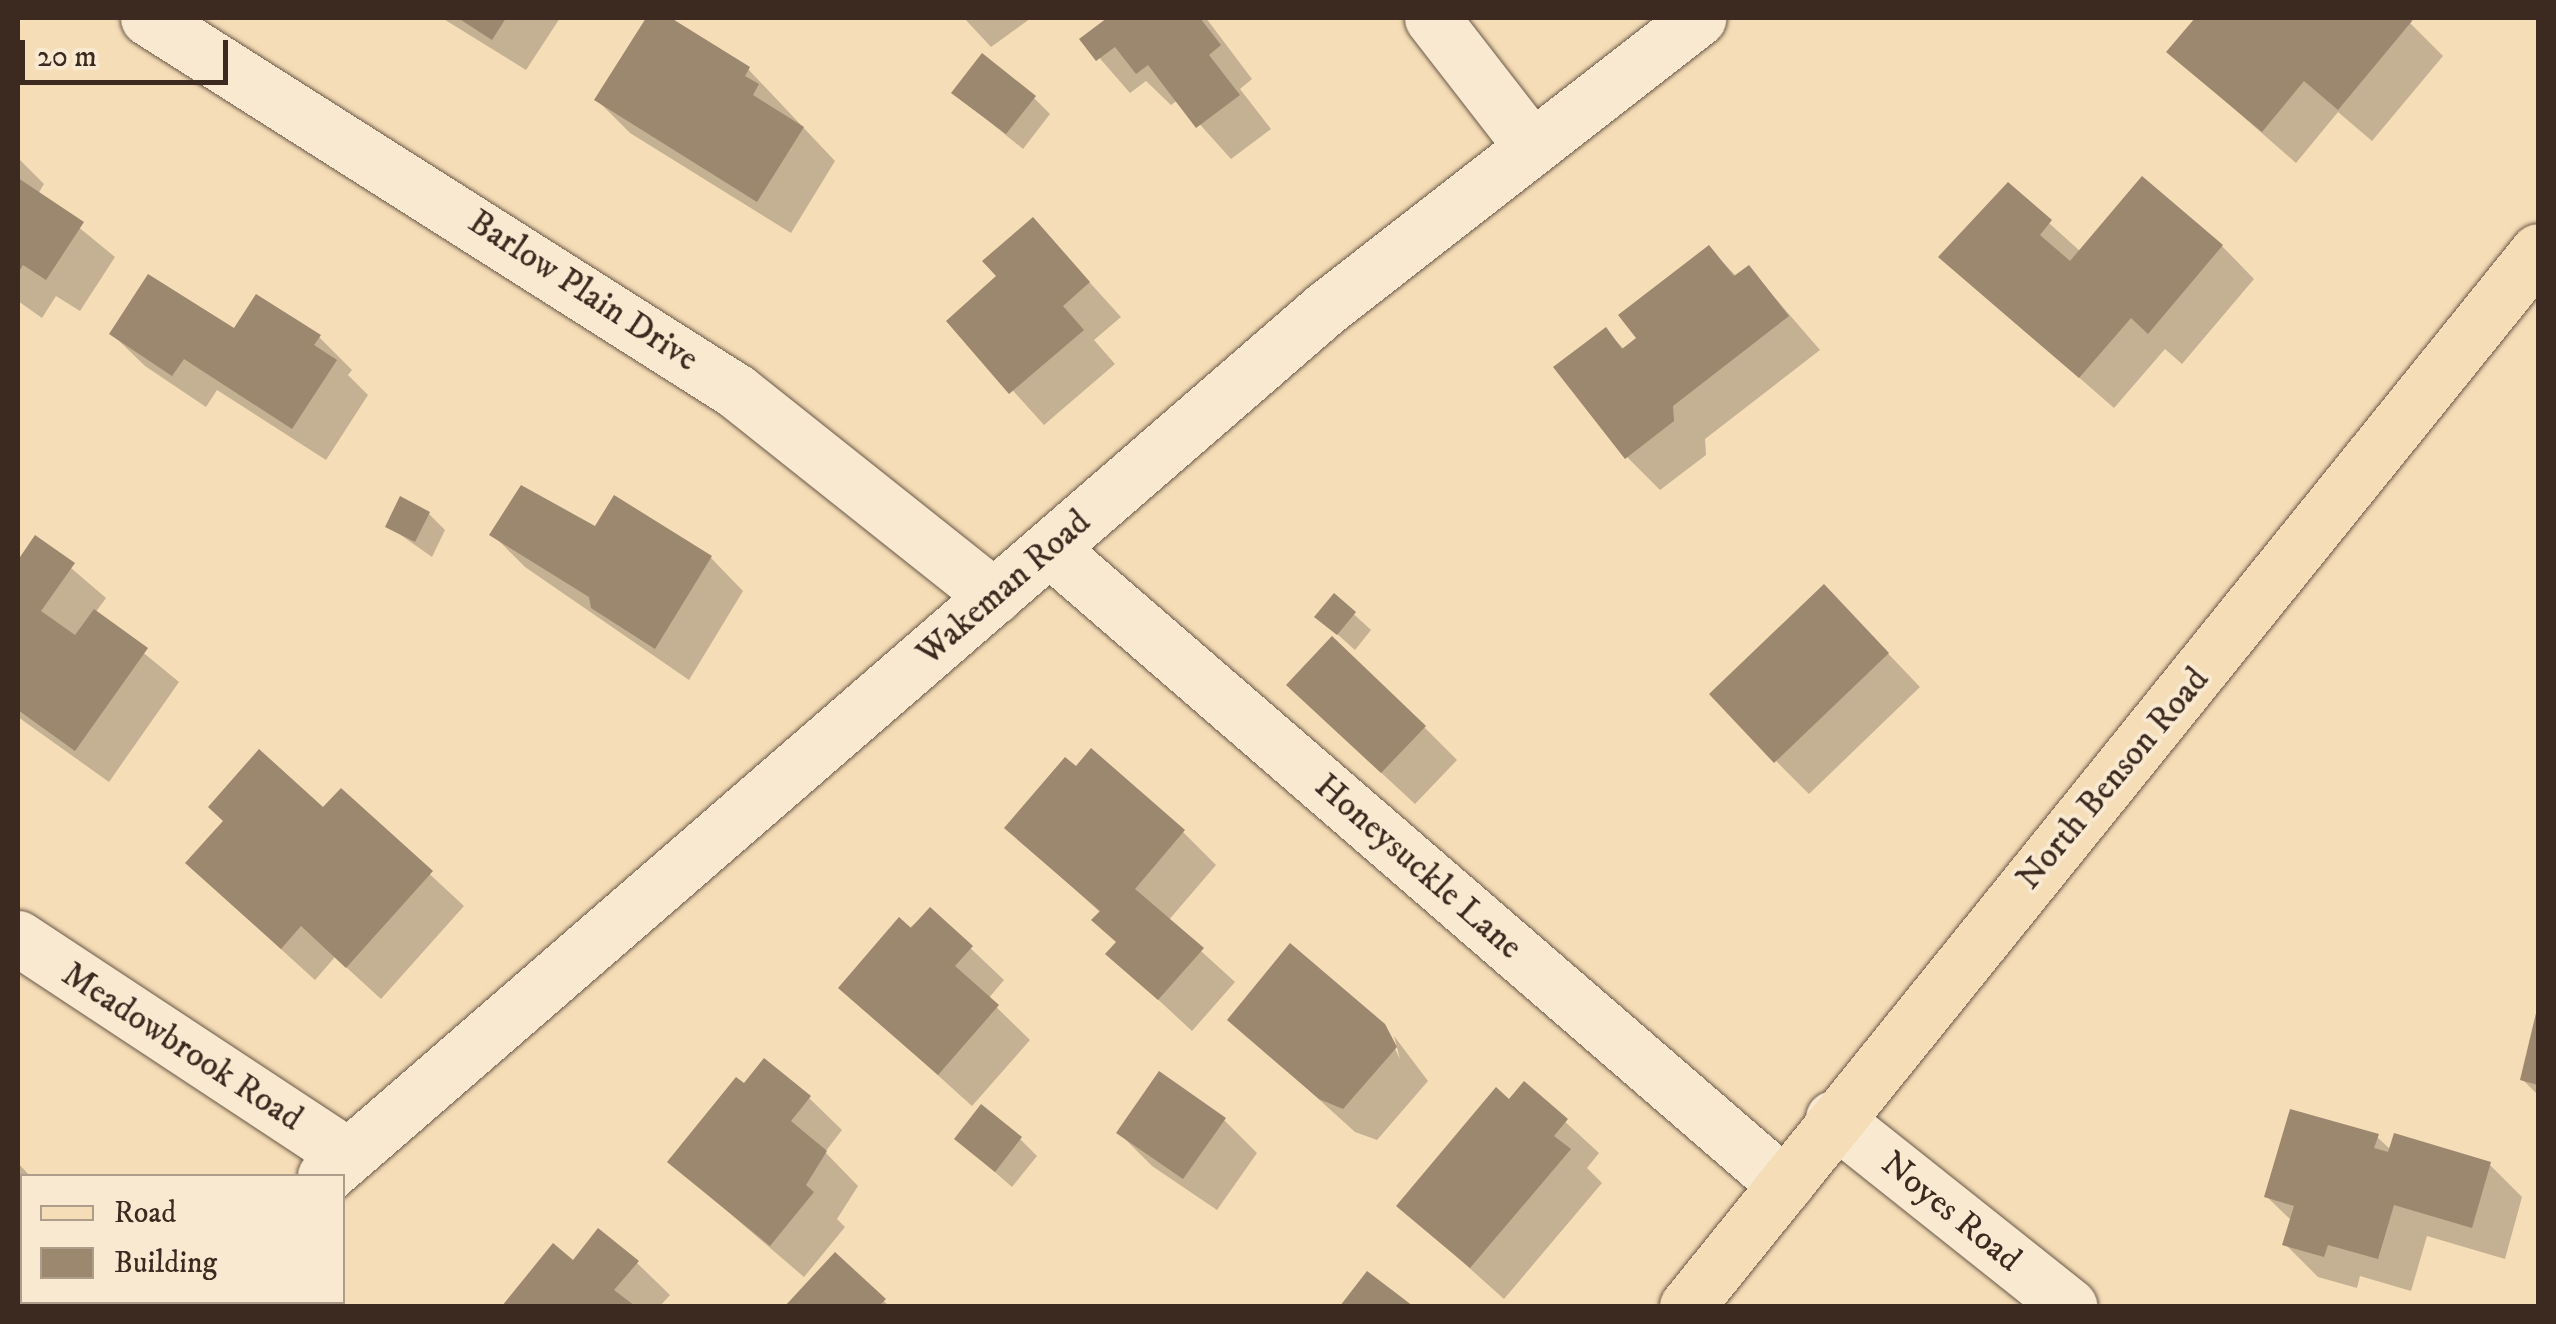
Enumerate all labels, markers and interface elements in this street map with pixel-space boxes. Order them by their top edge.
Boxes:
scale bar [25,20,232,82]
text: 20 m [37,39,97,76]
street label: Barlow Plain Drive [460,201,706,381]
street label: Wakeman Road [909,501,1099,675]
street label: North Benson Road [2008,659,2218,899]
street label: Honeysuckle Lane [1306,765,1530,969]
street label: Meadowbrook Road [54,954,310,1140]
street label: Noyes Road [1873,1143,2029,1281]
legend [20,1174,345,1304]
text: Road [114,1195,176,1232]
text: Building [114,1245,217,1282]

